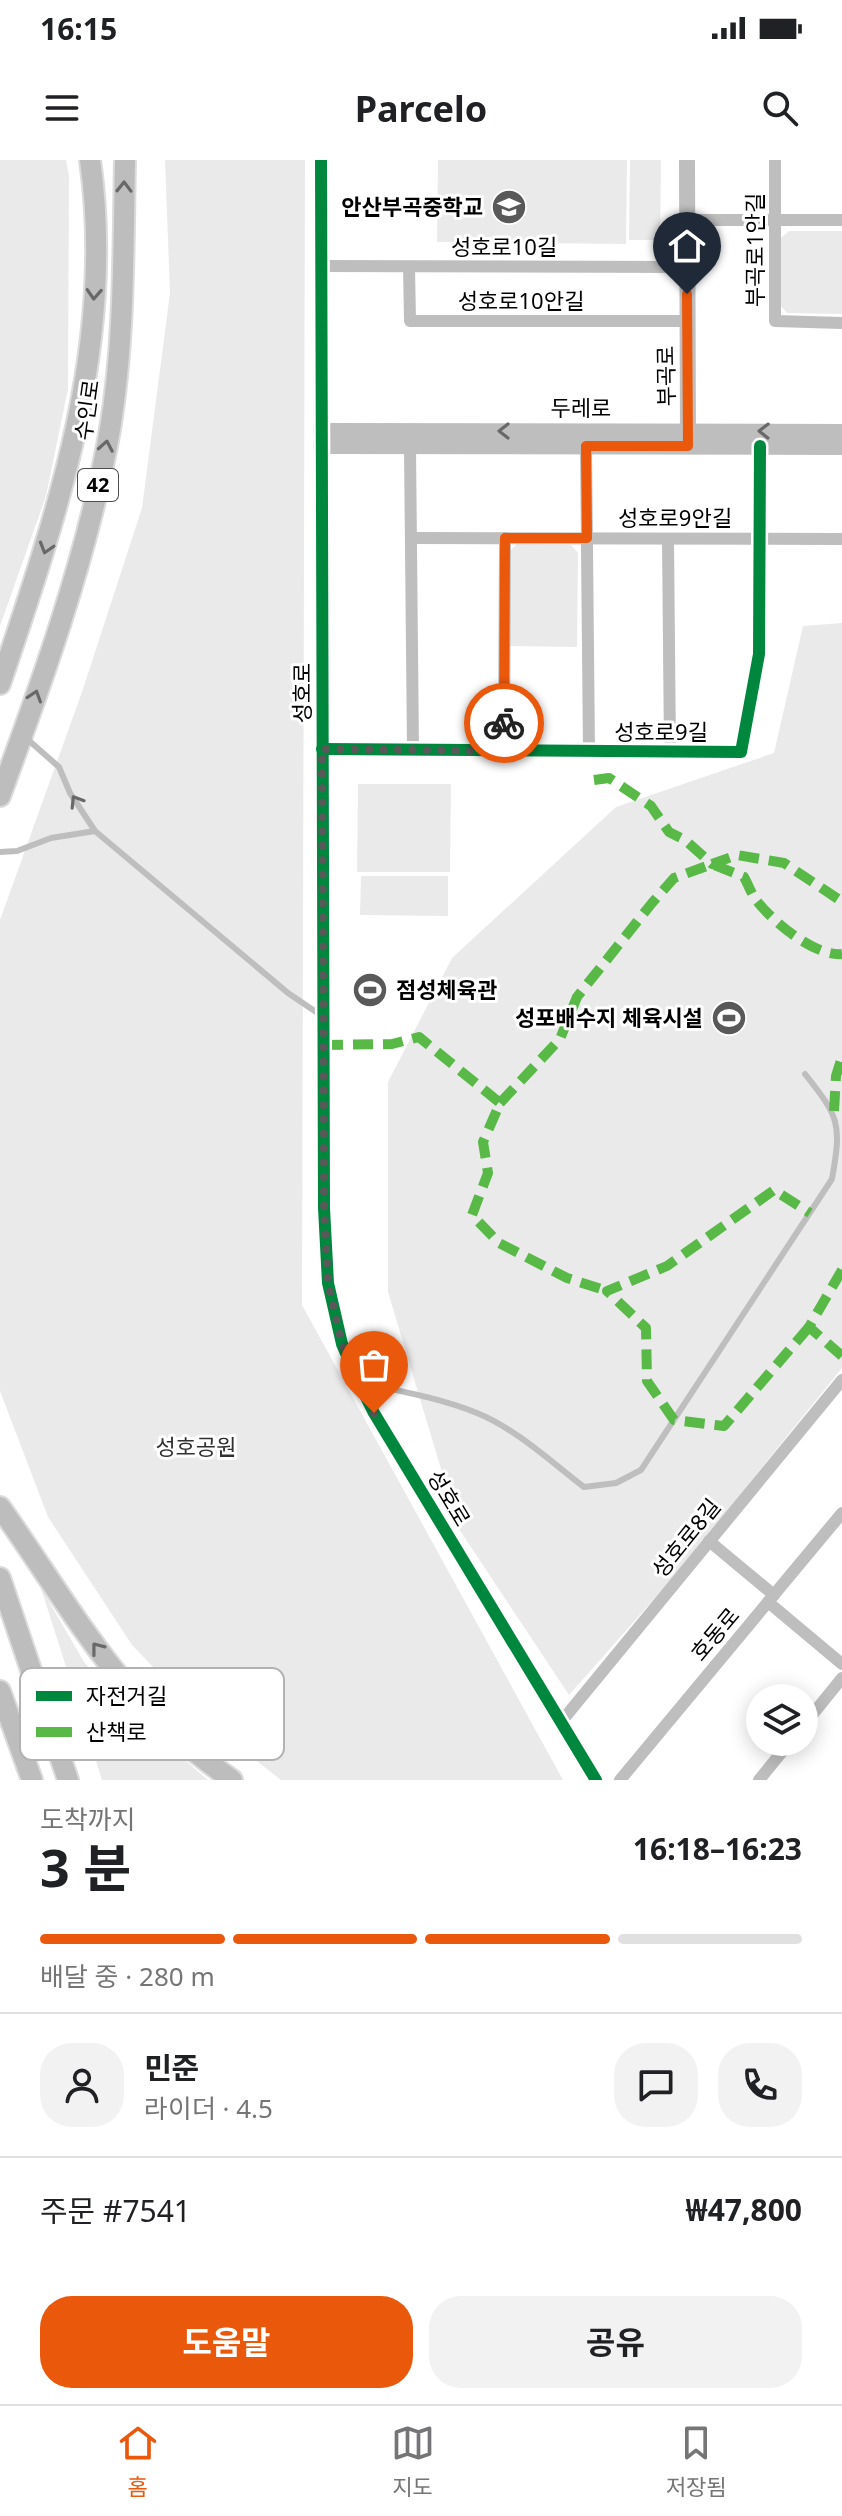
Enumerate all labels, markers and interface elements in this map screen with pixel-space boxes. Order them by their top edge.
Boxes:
text: 16:15 [40,8,117,49]
text: Parcelo [355,84,487,133]
icon: menu [40,86,84,130]
icon: search [758,86,802,130]
one-way arrow [116,180,133,193]
school or university icon: 안산부곡중학교 [490,188,528,226]
place label: 안산부곡중학교 [341,191,483,221]
street label: 부곡로1안길 [739,193,769,307]
pin [653,212,721,294]
icon: home [665,224,709,268]
street label: 성호로10길 [451,231,557,261]
street label: 성호로10안길 [458,285,584,315]
one-way arrow [86,288,103,301]
street label: 부곡로 [649,345,681,407]
street label: 수인로 [67,378,105,442]
street label: 두레로 [551,392,611,422]
one-way arrow [497,422,510,440]
one-way arrow [757,422,770,440]
one-way arrow [97,439,114,453]
road number: 42 [78,469,118,501]
street label: 성호로9안길 [618,502,732,532]
one-way arrow [39,541,55,555]
street label: 성호로 [286,663,316,723]
courier [464,683,544,763]
one-way arrow [26,689,42,703]
icon: bike [482,701,526,745]
street label: 성호로9길 [614,716,708,746]
one-way arrow [70,795,86,810]
sports icon: 점성체육관 [351,971,389,1009]
place label: 점성체육관 [396,974,497,1004]
sports icon: 성포배수지 체육시설 [710,999,748,1037]
place label: 성포배수지 체육시설 [515,1002,703,1032]
pin [340,1331,408,1413]
icon: bag [352,1343,396,1387]
park label: 성호공원 [156,1431,236,1461]
street label: 성호로 [421,1464,478,1531]
street label: 성호로8길 [644,1492,726,1583]
street label: 호동로 [683,1600,745,1666]
one-way arrow [92,1642,106,1657]
legend [20,1668,284,1760]
text: 자전거길 [86,1680,167,1710]
map controls [746,1684,818,1756]
button: layers [746,1684,818,1756]
text: 산책로 [86,1716,147,1746]
text: 도착까지 [40,1801,136,1837]
text: 16:18–16:23 [633,1828,802,1869]
text: 3 분 [40,1831,131,1902]
text: 배달 중 · 280 m [40,1958,215,1994]
button: person [40,2043,124,2127]
button: chat [614,2043,698,2127]
button: phone [718,2043,802,2127]
text: 민준 [144,2047,199,2088]
text: 라이더 · 4.5 [144,2090,273,2126]
text: ₩47,800 [686,2189,802,2230]
text: 주문 #7541 [40,2190,191,2231]
button: 도움말 [40,2296,413,2388]
button: 공유 [429,2296,802,2388]
tab: 홈 [116,2421,160,2501]
tab: 지도 [391,2421,435,2501]
tab: 저장됨 [666,2421,726,2501]

